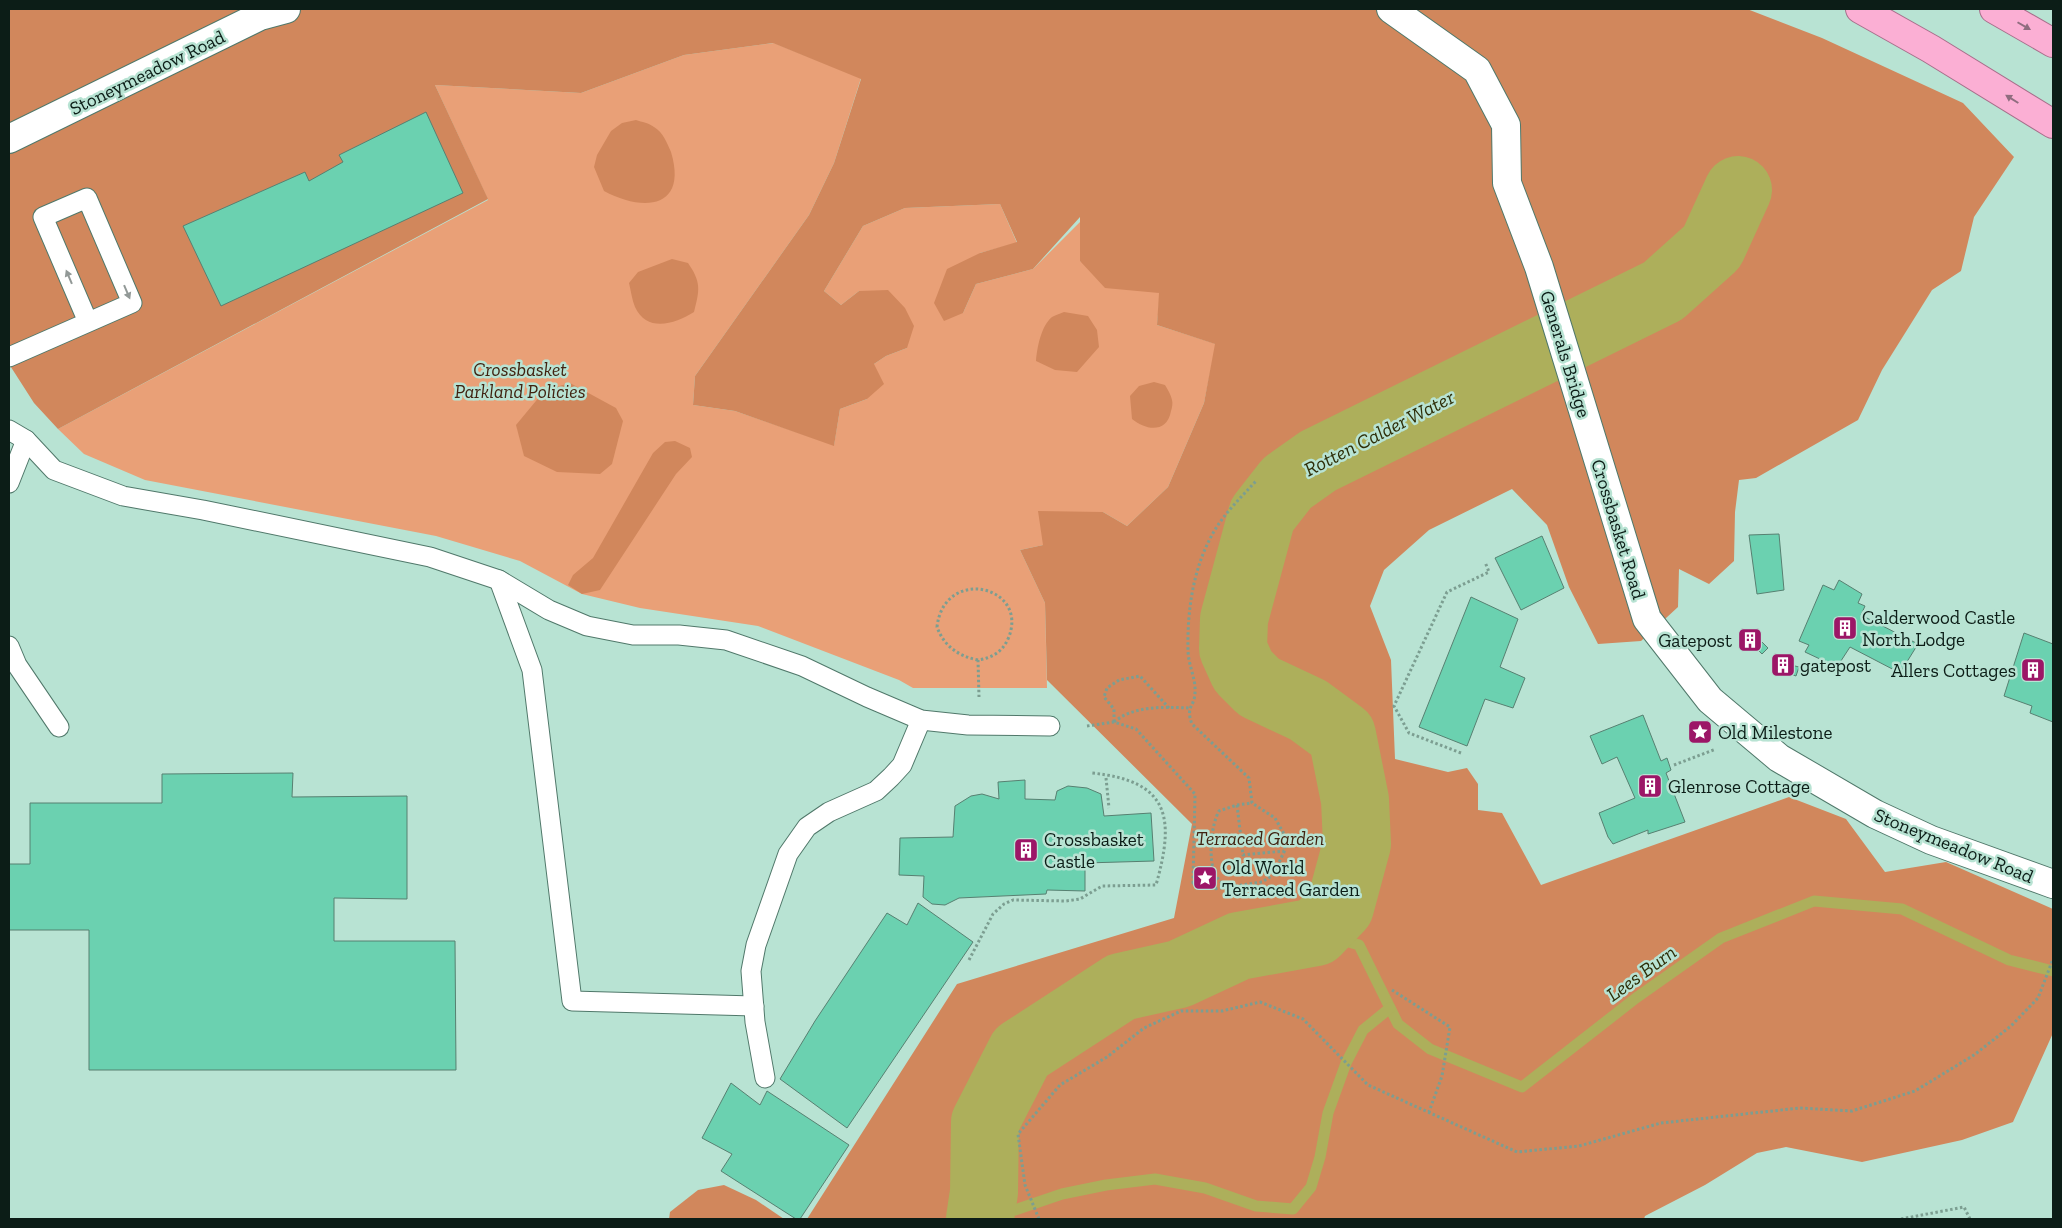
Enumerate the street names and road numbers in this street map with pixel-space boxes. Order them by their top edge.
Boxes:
street label: Stoneymeadow Road [66,25,229,120]
street label: Generals Bridge [1535,288,1596,420]
street label: Crossbasket Road [1586,456,1651,602]
street label: Stoneymeadow Road [1871,803,2037,888]

